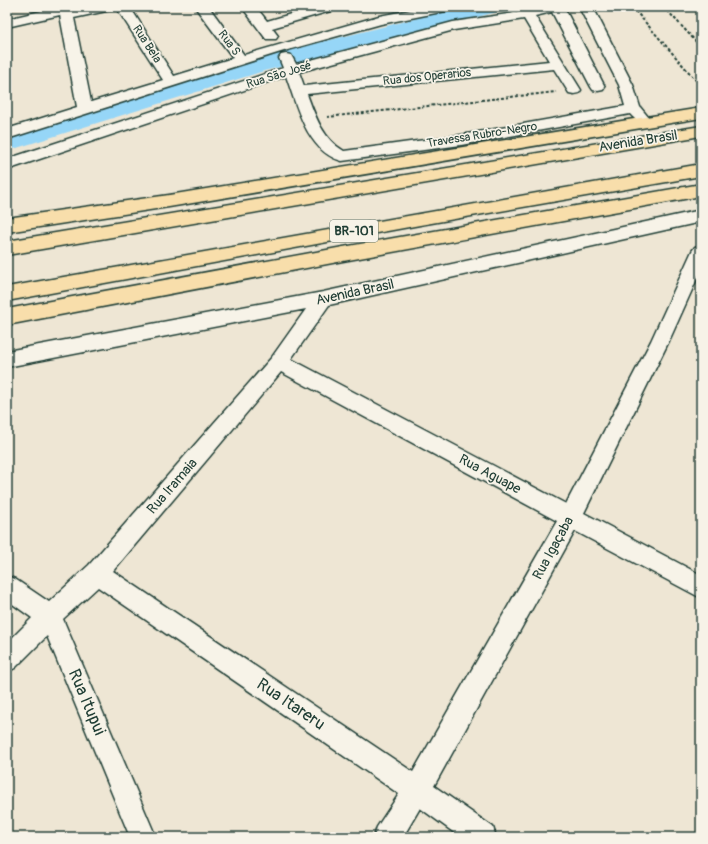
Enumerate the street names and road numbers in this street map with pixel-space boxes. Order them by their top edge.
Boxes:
street label: Rua Bela [129,22,165,66]
street label: Rua S [215,27,243,59]
street label: Rua São José [245,58,313,92]
street label: Rua dos Operarios [382,65,472,89]
street label: Travessa Rubro-Negro [426,119,539,151]
street label: Avenida Brasil [597,126,679,156]
road number: BR-101 [330,220,378,242]
street label: Avenida Brasil [314,275,396,309]
street label: Rua Aguape [456,451,524,497]
street label: Rua Iramaia [143,455,201,517]
street label: Rua Igaçaba [529,514,577,582]
street label: Rua Itupui [64,666,110,738]
street label: Rua Itareru [253,673,329,735]

